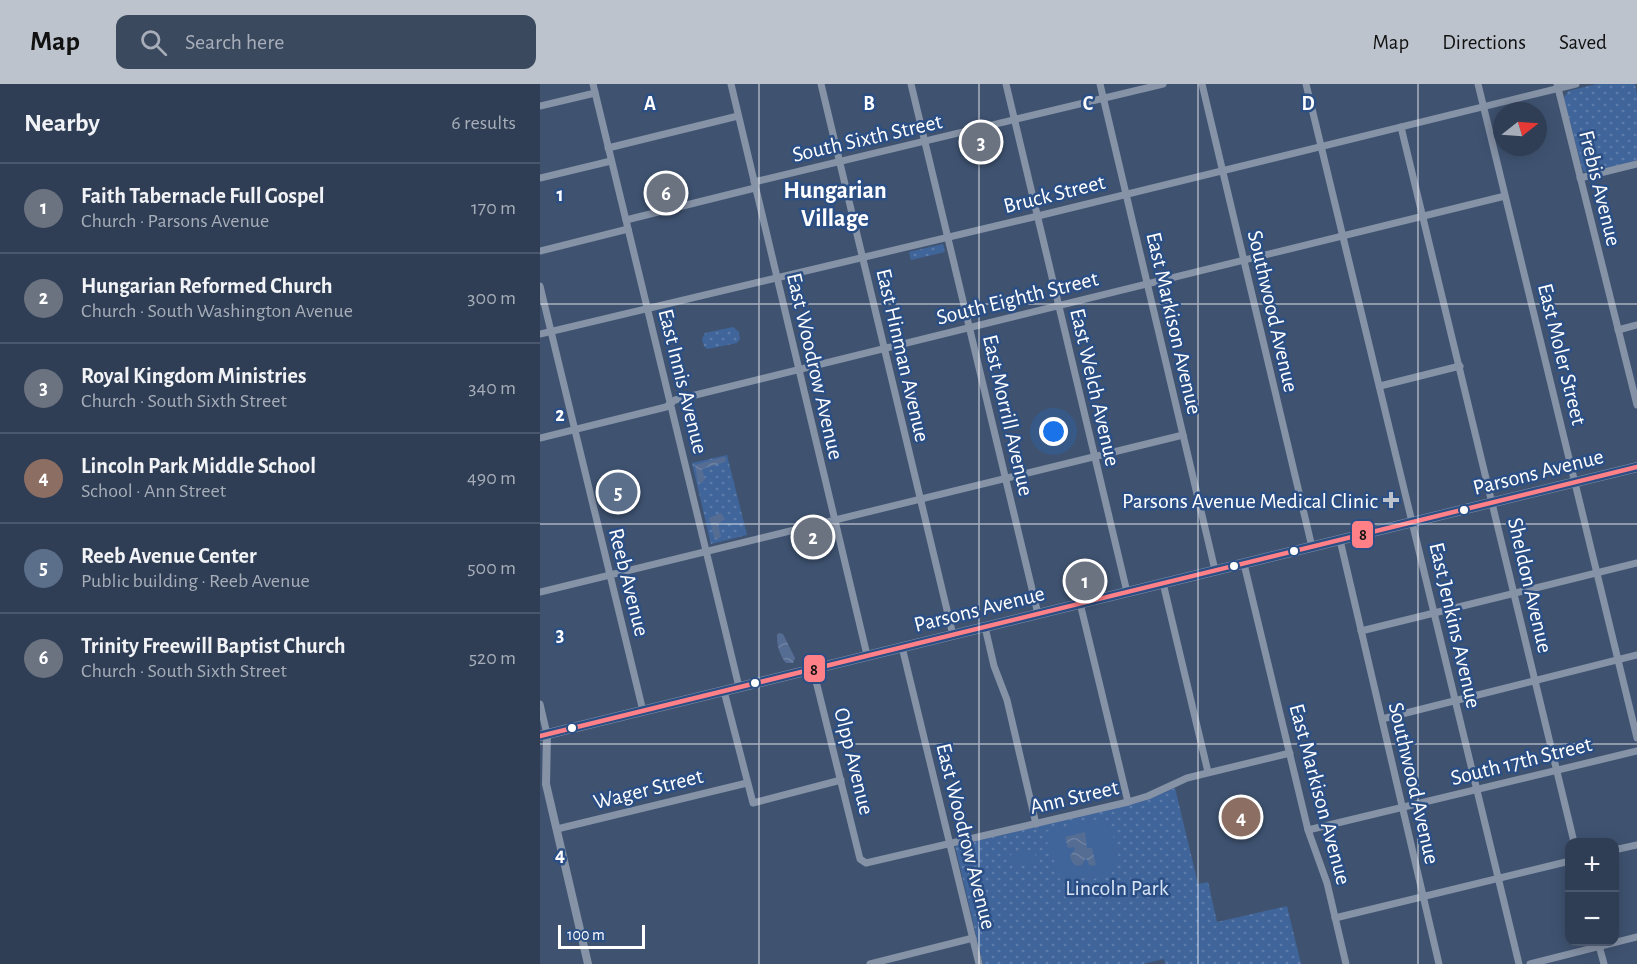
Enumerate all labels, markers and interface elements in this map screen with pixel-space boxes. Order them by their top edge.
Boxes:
search box [116,15,536,69]
icon: search [137,26,170,59]
text: Map [30,28,80,56]
text: Search here [185,31,284,53]
text: Map [1373,32,1409,53]
text: Directions [1442,32,1526,53]
text: Saved [1559,32,1607,53]
text: A [644,94,656,114]
text: B [863,94,875,114]
text: C [1083,94,1094,114]
text: D [1301,94,1315,114]
north arrow [1493,102,1547,156]
text: Nearby [24,110,100,136]
street label: South Sixth Street [790,110,944,166]
text: 6 results [451,113,516,133]
pin: 3 [962,120,1000,164]
street label: Frebis Avenue [1575,128,1625,248]
pin: 6 [646,170,686,216]
street label: Bruck Street [1001,171,1107,217]
district label: Hungarian Village [783,179,887,231]
text: Faith Tabernacle Full Gospel [81,185,324,207]
text: 1 [556,185,564,205]
text: 1 [40,198,47,218]
text: 170 m [471,198,516,218]
text: Church · Parsons Avenue [81,211,269,231]
street label: Southwood Avenue [1244,228,1302,394]
street label: East Markison Avenue [1142,230,1206,417]
street label: East Hinman Avenue [872,266,934,444]
street label: South Eighth Street [934,267,1100,329]
street label: East Woodrow Avenue [783,271,847,462]
text: Hungarian Reformed Church [81,275,332,297]
street label: East Moler Street [1534,281,1590,427]
text: 2 [39,288,48,308]
text: 300 m [467,288,516,308]
text: Church · South Washington Avenue [81,301,353,321]
street label: East Welch Avenue [1066,306,1124,468]
street label: East Innis Avenue [654,307,712,456]
street label: East Morrill Avenue [979,332,1037,498]
text: Royal Kingdom Ministries [81,365,306,387]
text: 3 [39,378,48,398]
text: 340 m [468,378,516,398]
text: Church · South Sixth Street [81,391,287,411]
text: 2 [555,405,565,425]
your location [1039,417,1068,446]
street label: Parsons Avenue [1471,445,1606,499]
text: Lincoln Park Middle School [81,455,316,477]
text: 4 [38,468,49,488]
text: 490 m [467,468,516,488]
pin: 5 [598,470,638,514]
text: School · Ann Street [81,481,226,501]
place label: Parsons Avenue Medical Clinic [1122,490,1379,512]
marker: Parsons Avenue Medical Clinic [1382,491,1400,509]
unlabelled marker [1458,504,1470,516]
pin: 2 [794,514,832,560]
street label: Sheldon Avenue [1504,515,1556,655]
line badge: 8 [1351,520,1374,549]
street label: Reeb Avenue [605,526,653,639]
text: 8 [1359,527,1367,543]
street label: East Jenkins Avenue [1425,540,1485,710]
text: Reeb Avenue Center [81,545,257,567]
unlabelled marker [1288,545,1300,557]
text: 5 [39,558,48,578]
text: 500 m [467,558,516,578]
pin: 1 [1066,558,1104,604]
unlabelled marker [1228,560,1240,572]
text: Public building · Reeb Avenue [81,571,310,591]
street label: Parsons Avenue [912,582,1047,636]
text: 3 [556,625,564,645]
text: Trinity Freewill Baptist Church [81,635,346,657]
text: 6 [39,648,48,668]
text: 520 m [469,648,516,668]
line badge: 8 [803,654,826,683]
text: Church · South Sixth Street [81,661,287,681]
text: 8 [810,662,818,678]
unlabelled marker [749,677,761,689]
street label: Southwood Avenue [1385,700,1443,866]
street label: East Markison Avenue [1285,701,1355,887]
street label: Olpp Avenue [830,705,878,817]
unlabelled marker [566,722,578,734]
street label: South 17th Street [1448,733,1594,789]
street label: East Woodrow Avenue [932,741,1000,932]
street label: Wager Street [591,765,705,813]
street label: Ann Street [1028,776,1121,818]
pin: 4 [1222,794,1260,840]
map controls [1565,838,1619,946]
button: + [1565,838,1619,892]
text: 4 [555,845,565,865]
park label: Lincoln Park [1065,877,1169,899]
button: − [1565,892,1619,946]
scale bar [558,922,645,950]
text: 100 m [567,927,605,943]

